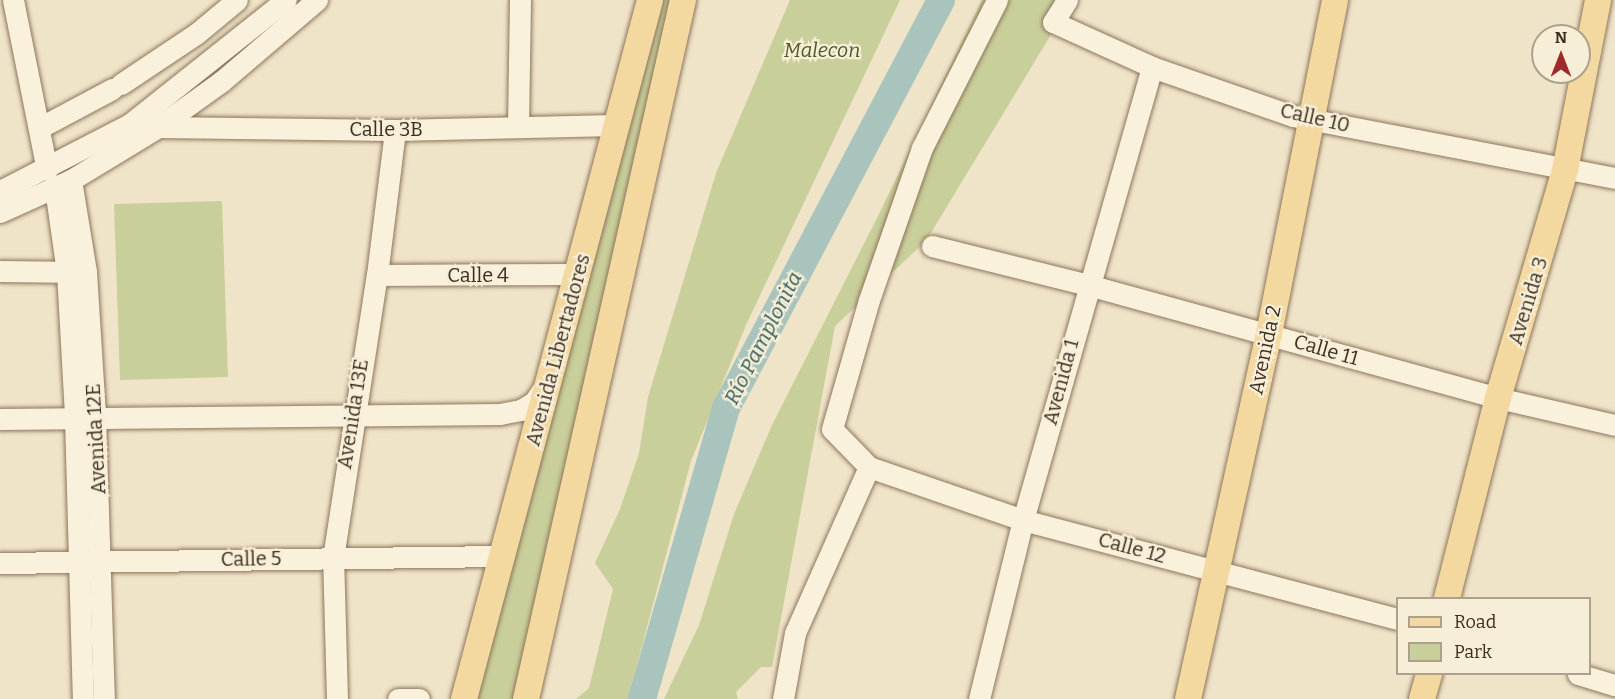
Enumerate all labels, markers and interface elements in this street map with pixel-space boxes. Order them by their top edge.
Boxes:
north arrow [1531,24,1591,84]
text: N [1555,28,1567,47]
park label: Malecon [784,38,860,62]
street label: Calle 10 [1278,98,1352,138]
street label: Calle 3B [349,117,423,141]
street label: Avenida Libertadores [521,251,595,449]
street label: Avenida 3 [1503,254,1553,348]
street label: Calle 4 [447,263,509,287]
water label: Río Pamplonita [719,267,807,409]
street label: Avenida 2 [1244,303,1286,397]
street label: Calle 11 [1291,329,1361,371]
street label: Avenida 1 [1038,337,1084,427]
street label: Avenida 13E [332,357,374,471]
street label: Avenida 12E [81,383,111,495]
street label: Calle 12 [1096,527,1168,569]
street label: Calle 5 [221,546,281,572]
legend [1396,597,1591,675]
text: Road [1454,611,1496,633]
text: Park [1454,641,1492,663]

